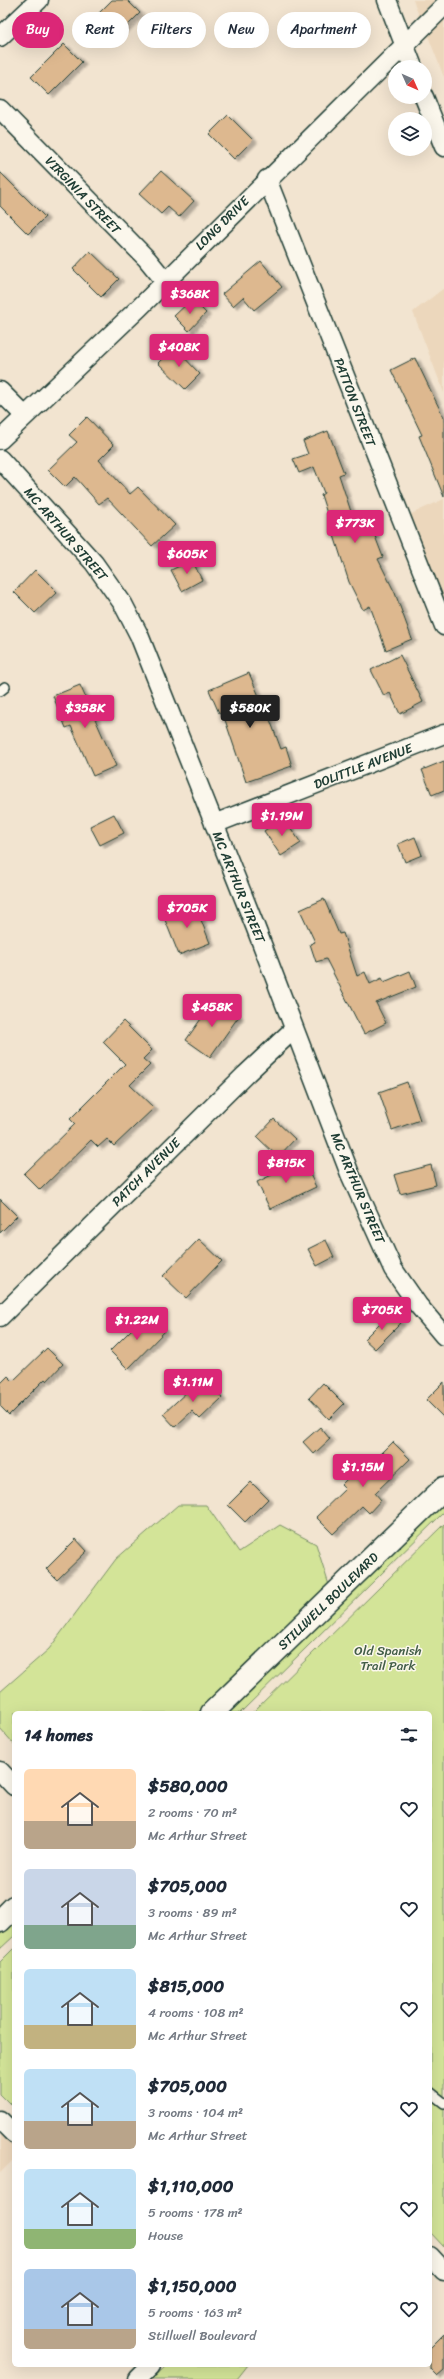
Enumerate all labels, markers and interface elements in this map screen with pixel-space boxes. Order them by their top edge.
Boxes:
chip: Buy [12,12,64,48]
chip: Rent [72,12,129,48]
chip: Filters [137,12,206,48]
chip: New [214,12,269,48]
chip: Apartment [277,12,371,48]
north arrow [388,60,432,104]
map controls [388,60,432,156]
button: layers [388,112,432,156]
street label: VIRGINIA STREET [39,150,127,240]
street label: LONG DRIVE [189,190,255,256]
pin: $368K [162,281,218,315]
text: $368K [170,282,210,305]
pin: $408K [151,334,207,368]
text: $408K [159,335,199,358]
street label: PATTON STREET [328,354,383,451]
street label: MC ARTHUR STREET [18,482,114,587]
pin: $773K [327,510,383,544]
text: $773K [336,511,374,534]
pin: $605K [159,541,215,575]
text: $605K [167,542,207,565]
pin: $358K [57,695,113,729]
pin: $580K [222,695,278,729]
text: $358K [65,696,105,719]
text: $580K [230,696,270,719]
street label: DOLITTLE AVENUE [310,736,417,795]
pin: $1.19M [249,803,315,837]
text: $1.19M [261,804,303,827]
street label: MC ARTHUR STREET [206,828,272,947]
pin: $705K [159,895,215,929]
text: $705K [167,896,207,919]
pin: $458K [184,994,240,1028]
text: $458K [192,995,232,1018]
street label: MC ARTHUR STREET [324,1129,392,1248]
street label: PATCH AVENUE [106,1131,187,1212]
pin: $815K [258,1150,314,1184]
text: $815K [267,1151,305,1174]
pin: $705K [354,1297,410,1331]
text: $705K [362,1298,402,1321]
pin: $1.22M [104,1307,170,1341]
text: $1.22M [115,1308,159,1331]
pin: $1.11M [160,1369,226,1403]
text: $1.11M [173,1370,213,1393]
pin: $1.15M [330,1454,396,1488]
text: $1.15M [342,1455,384,1478]
street label: STILLWELL BOULEVARD [272,1546,384,1656]
park label: Old Spanish Trail Park [354,1639,422,1677]
text: 14 homes [24,1720,93,1750]
icon: filters [398,1724,420,1746]
text: $580,000 [148,1771,228,1801]
icon: home [56,1785,104,1833]
icon: heart [398,1798,420,1820]
text: 2 rooms · 70 m² [148,1801,237,1824]
text: Mc Arthur Street [148,1824,247,1847]
text: $705,000 [148,1871,227,1901]
icon: home [56,1885,104,1933]
icon: heart [398,1898,420,1920]
text: 3 rooms · 89 m² [148,1901,237,1924]
text: Mc Arthur Street [148,1924,247,1947]
text: $815,000 [148,1971,224,2001]
icon: home [56,1985,104,2033]
icon: heart [398,1998,420,2020]
text: 4 rooms · 108 m² [148,2001,244,2024]
text: Mc Arthur Street [148,2024,247,2047]
text: $705,000 [148,2071,227,2101]
icon: home [56,2085,104,2133]
icon: heart [398,2098,420,2120]
text: 3 rooms · 104 m² [148,2101,243,2124]
text: Mc Arthur Street [148,2124,247,2147]
text: $1,110,000 [148,2171,233,2201]
icon: home [56,2185,104,2233]
icon: heart [398,2198,420,2220]
text: 5 rooms · 178 m² [148,2201,243,2224]
text: House [148,2224,183,2247]
text: $1,150,000 [148,2271,237,2301]
icon: home [56,2285,104,2333]
icon: heart [398,2298,420,2320]
text: 5 rooms · 163 m² [148,2301,242,2324]
text: Stillwell Boulevard [148,2324,256,2347]

